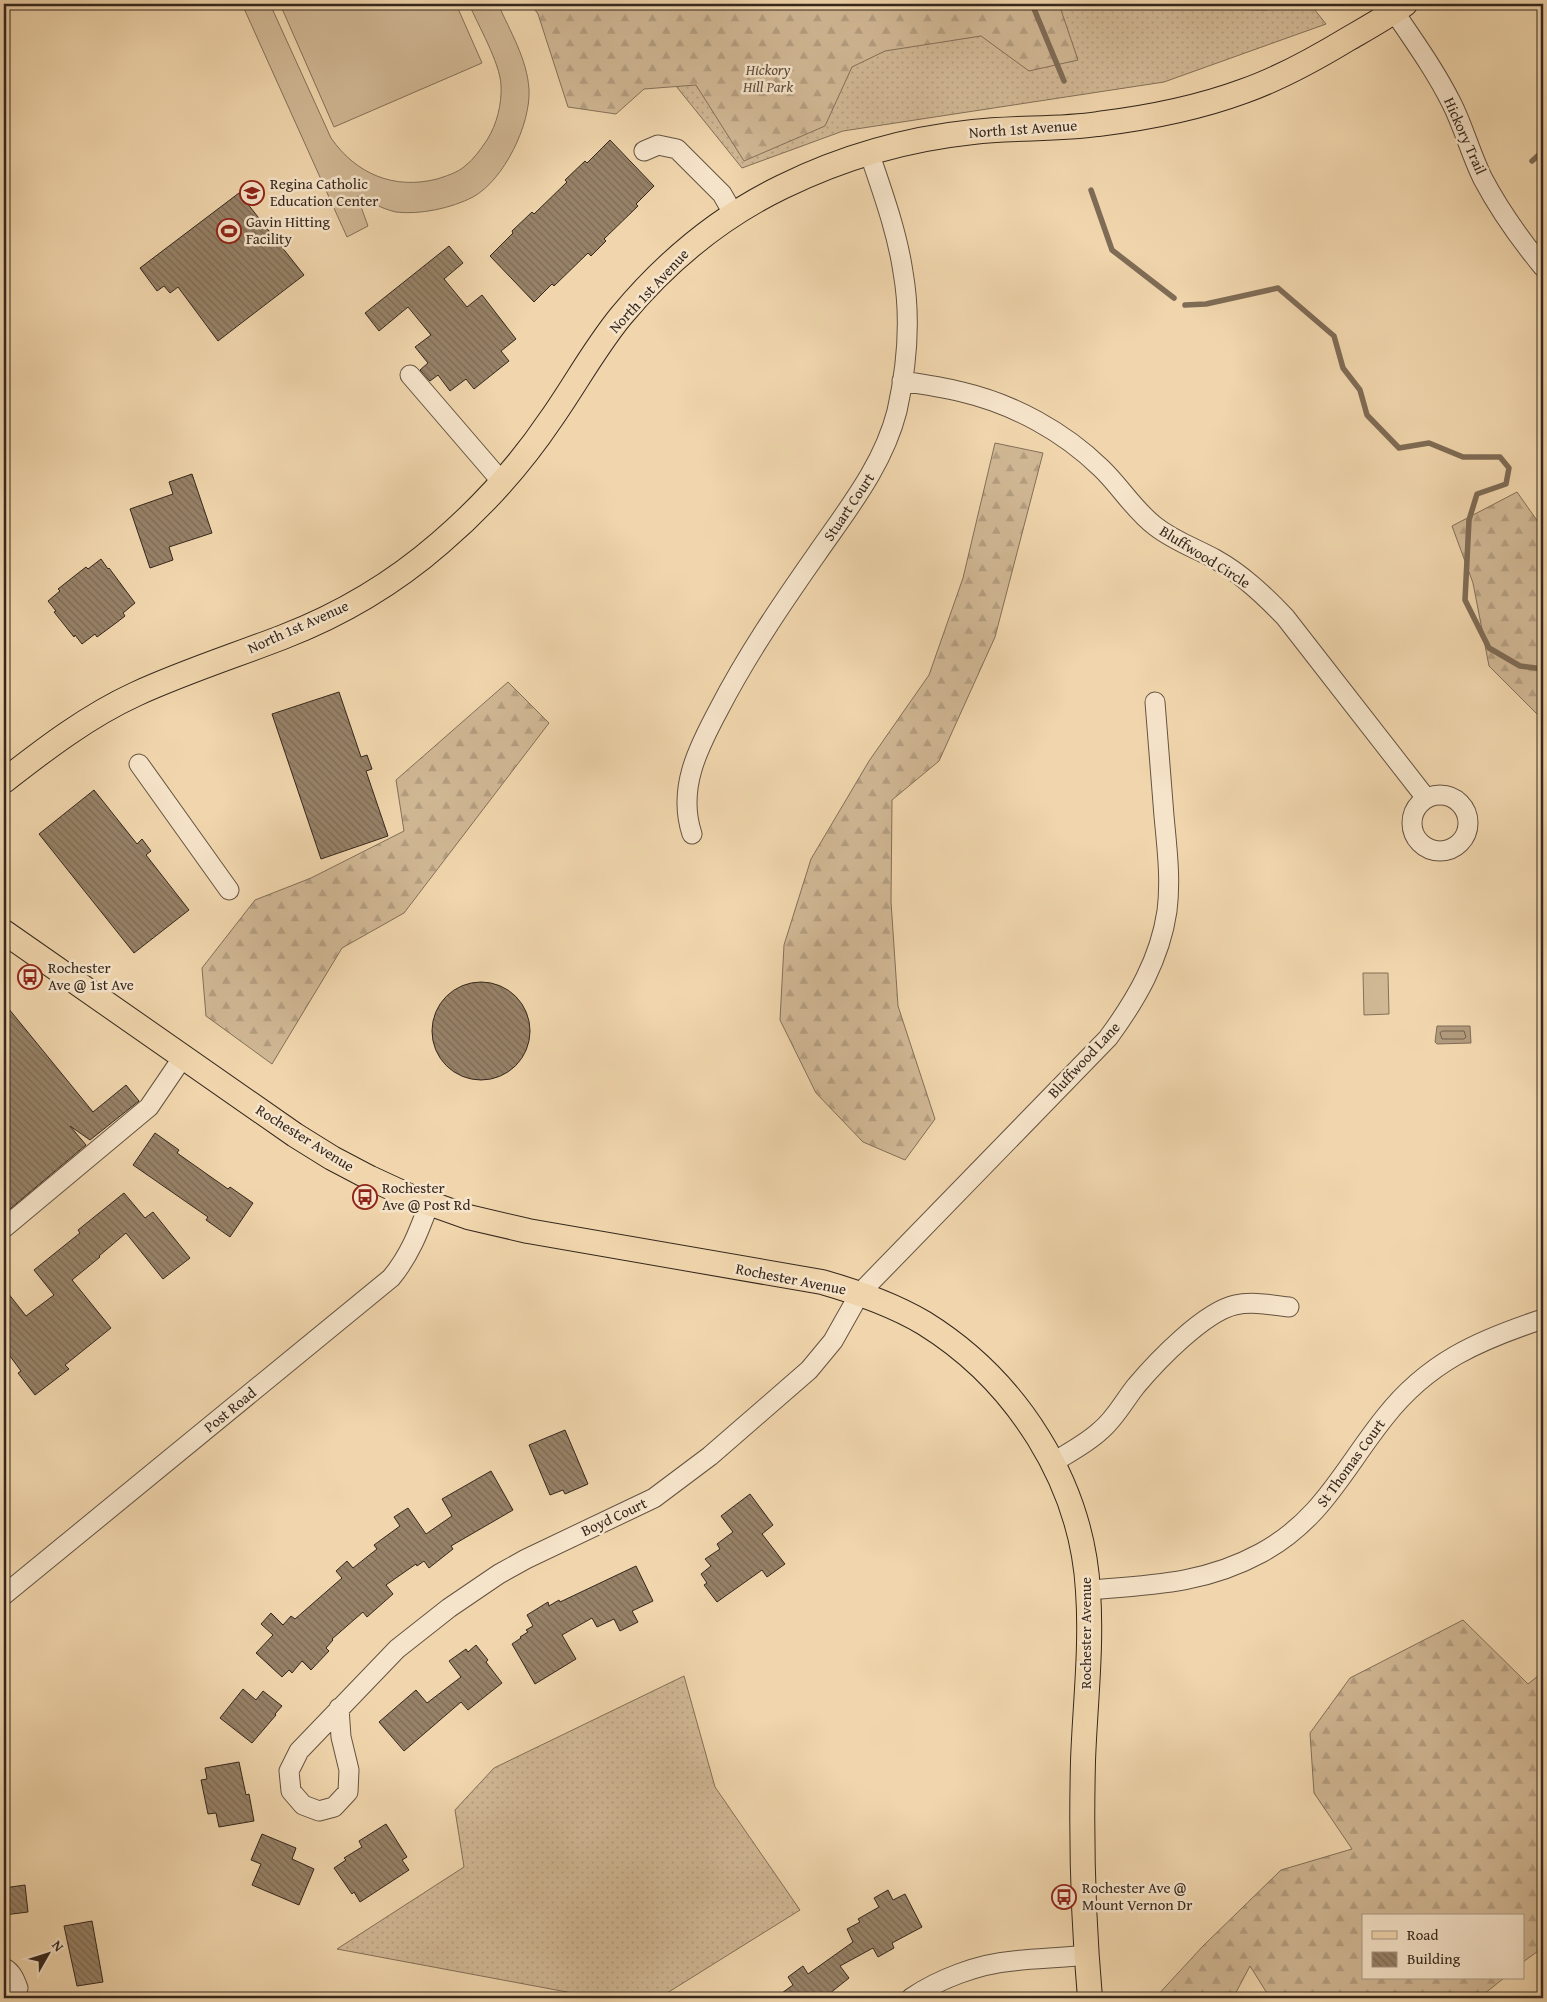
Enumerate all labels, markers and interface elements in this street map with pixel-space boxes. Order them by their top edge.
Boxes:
park label: Hickory Hill Park [742,59,793,97]
street label: Hickory Trail [1439,94,1492,178]
street label: North 1st Avenue [968,114,1078,143]
place label: Regina Catholic Education Center [270,173,378,211]
school or university icon: Regina Catholic Education Center [239,180,265,206]
place label: Gavin Hitting Facility [246,211,331,249]
sports icon: Gavin Hitting Facility [216,218,242,244]
street label: North 1st Avenue [604,244,693,338]
street label: Stuart Court [818,468,879,545]
street label: Bluffwood Circle [1156,520,1255,593]
street label: North 1st Avenue [244,595,352,658]
place label: Rochester Ave @ 1st Ave [48,957,134,995]
bus stop icon: Rochester Ave @ 1st Ave [17,964,43,990]
street label: Bluffwood Lane [1043,1017,1125,1102]
street label: Rochester Avenue [252,1099,358,1176]
place label: Rochester Ave @ Post Rd [382,1177,471,1215]
bus stop icon: Rochester Ave @ Post Rd [352,1184,378,1210]
street label: Rochester Avenue [734,1258,848,1300]
street label: Post Road [199,1382,260,1437]
street label: St Thomas Court [1311,1414,1390,1511]
street label: Boyd Court [577,1492,651,1541]
street label: Rochester Avenue [1075,1577,1096,1689]
place label: Rochester Ave @ Mount Vernon Dr [1082,1877,1192,1915]
bus stop icon: Rochester Ave @ Mount Vernon Dr [1051,1884,1077,1910]
legend [1362,1914,1524,1980]
text: Road [1407,1924,1438,1945]
north arrow [22,1930,72,1980]
text: N [47,1936,69,1956]
text: Building [1407,1948,1461,1969]

